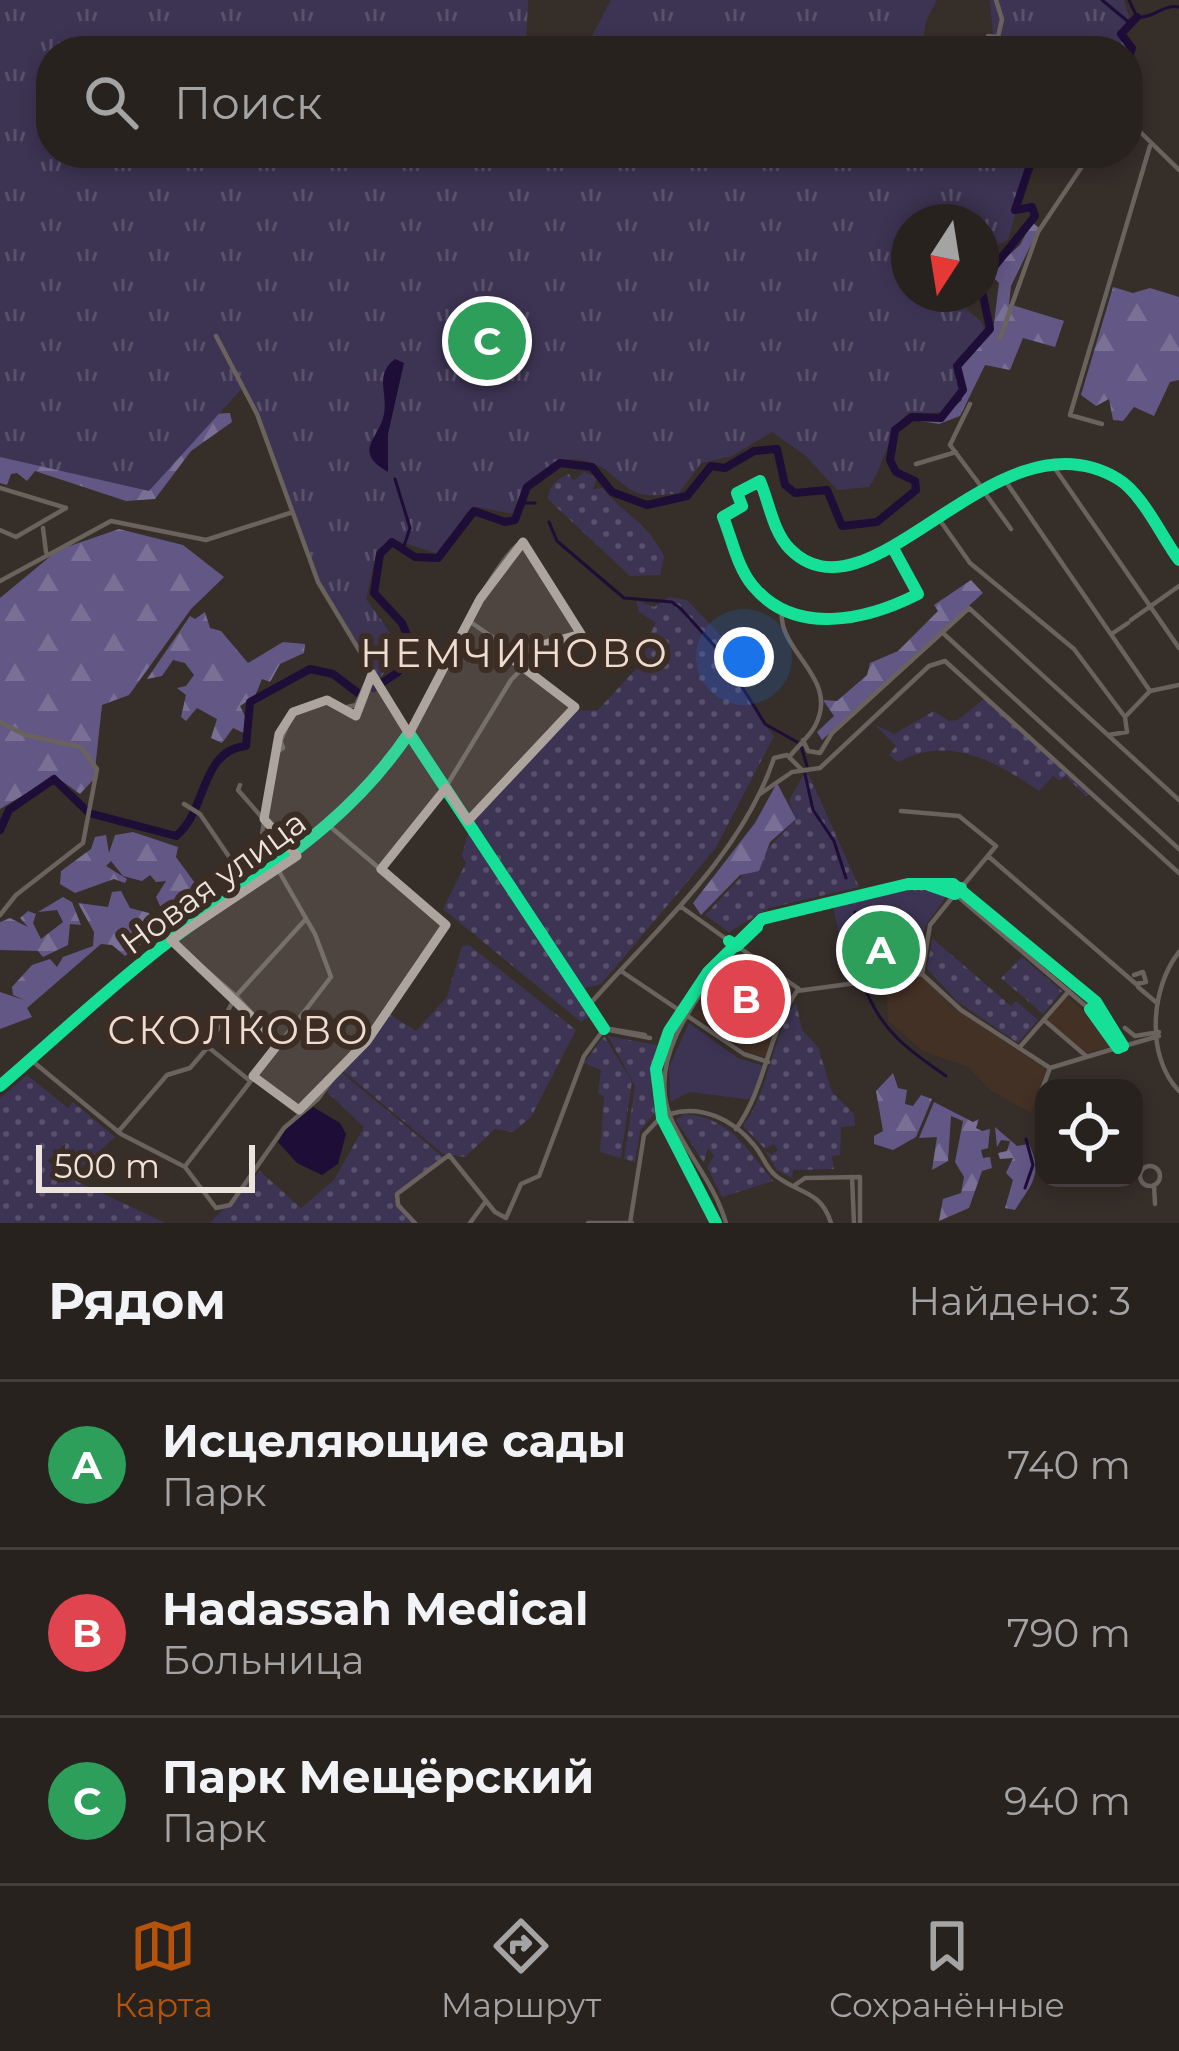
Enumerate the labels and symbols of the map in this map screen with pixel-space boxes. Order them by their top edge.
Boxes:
north arrow [891,204,999,312]
pin: C [448,296,526,386]
your location [714,627,774,687]
district label: НЕМЧИНОВО [360,629,670,677]
street label: Новая улица [113,801,313,963]
pin: A [842,905,920,995]
pin: B [707,954,785,1044]
district label: СКОЛКОВО [107,1006,371,1054]
scale bar [36,1139,255,1192]

